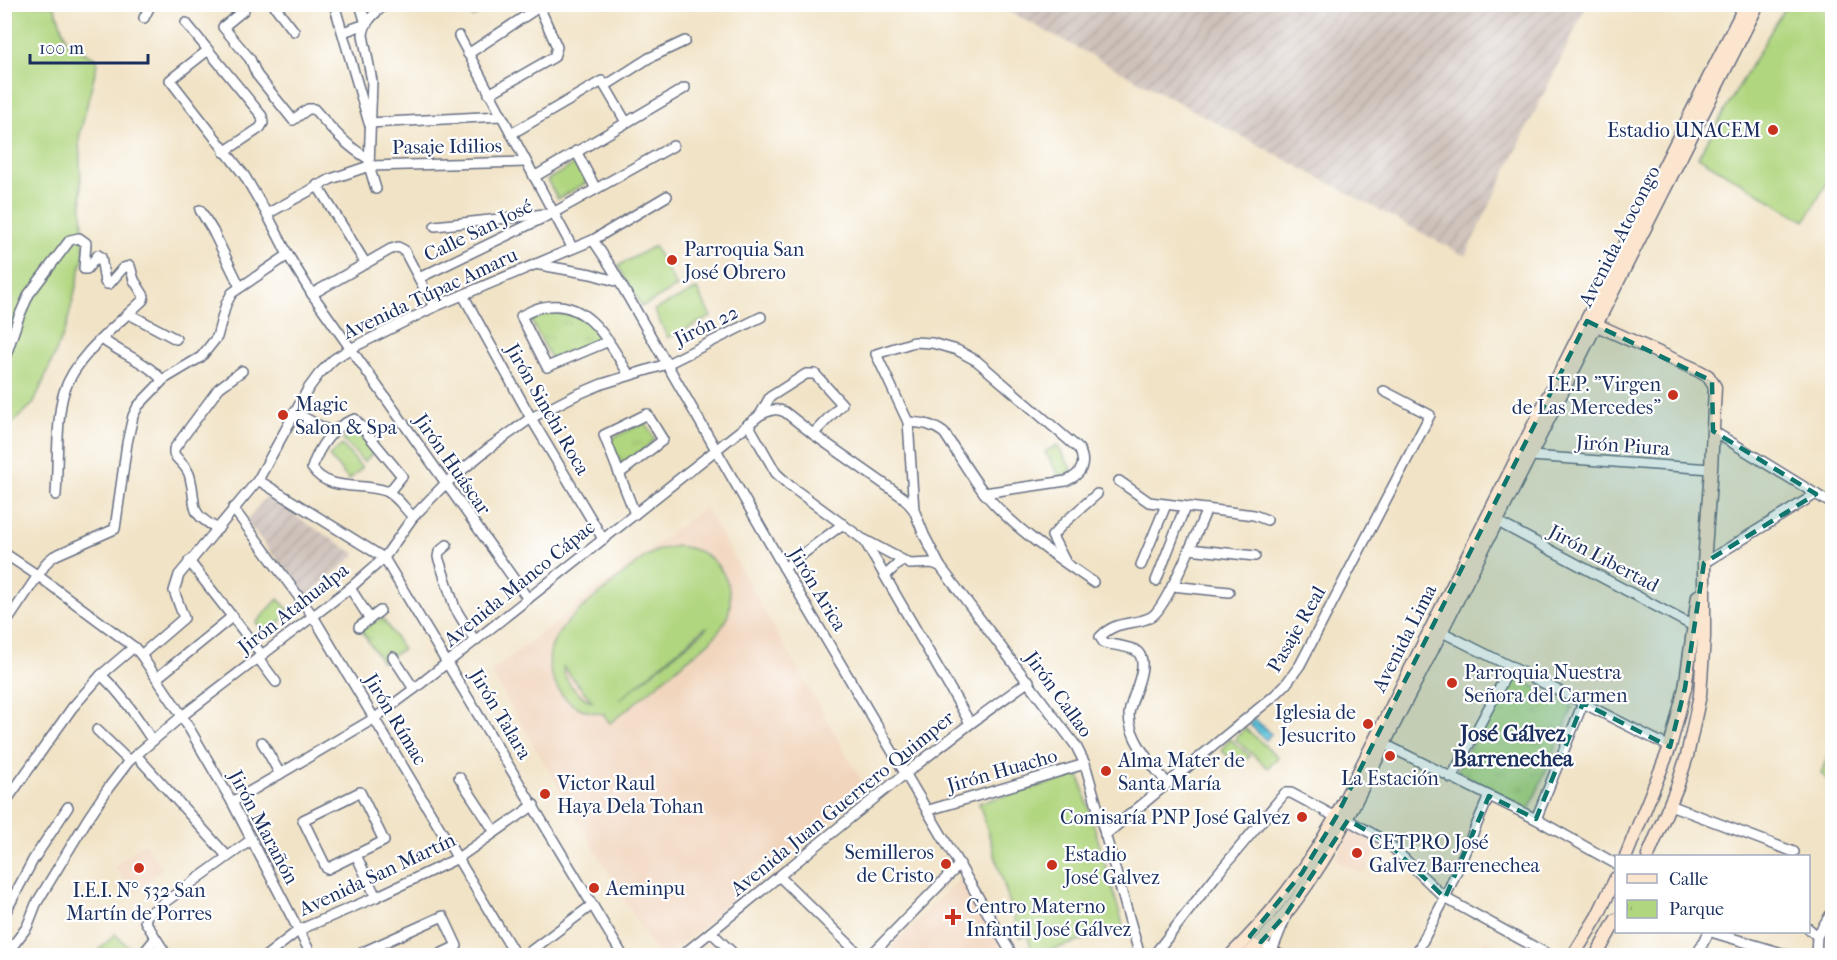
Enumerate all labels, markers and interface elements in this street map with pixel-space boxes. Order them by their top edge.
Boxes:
scale bar [30,27,148,65]
text: 100 m [39,38,84,59]
place label: Estadio UNACEM [1607,119,1761,142]
marker: Estadio UNACEM [1766,123,1780,137]
street label: Pasaje Idilios [392,134,502,159]
street label: Avenida Atocongo [1574,162,1665,311]
street label: Calle San José [420,194,536,267]
place label: Parroquia San José Obrero [682,238,805,284]
street label: Avenida Túpac Amaru [338,243,522,344]
marker: Parroquia San José Obrero [665,253,679,267]
street label: Jirón 22 [669,300,742,352]
street label: Jirón Sinchi Roca [500,338,595,480]
place label: I.E.P. "Virgen de Las Mercedes" [1512,373,1661,419]
marker: I.E.P. "Virgen de Las Mercedes" [1666,388,1680,402]
place label: Magic Salon & Spa [295,393,398,439]
marker: Magic Salon & Spa [276,408,290,422]
street label: Jirón Huáscar [408,408,496,519]
street label: Jirón Piura [1573,431,1672,460]
street label: Avenida Manco Cápac [438,515,600,652]
street label: Jirón Libertad [1543,519,1664,598]
street label: Jirón Arica [783,542,852,636]
street label: Jirón Atahualpa [232,558,354,660]
street label: Avenida Lima [1367,580,1442,697]
street label: Pasaje Real [1262,582,1331,677]
street label: Jirón Callao [1019,645,1097,742]
place label: Parroquia Nuestra Señora del Carmen [1464,661,1628,707]
street label: Jirón Talara [464,663,537,764]
street label: Jirón Rímac [358,668,432,769]
marker: Parroquia Nuestra Señora del Carmen [1445,676,1459,690]
place label: Iglesia de Jesucrito [1275,701,1356,747]
street label: Avenida Juan Guerrero Quimper [725,706,959,901]
marker: Iglesia de Jesucrito [1361,717,1375,731]
district label: José Gálvez Barrenechea [1453,721,1574,772]
street label: Jirón Huacho [942,744,1060,798]
place label: Alma Mater de Santa María [1117,749,1245,795]
marker: La Estación [1383,749,1397,763]
street label: Jirón Marañón [223,764,303,889]
marker: Alma Mater de Santa María [1099,764,1113,778]
place label: La Estación [1341,767,1439,790]
place label: Victor Raul Haya Dela Tohan [556,772,704,818]
marker: Victor Raul Haya Dela Tohan [538,787,552,801]
place label: Comisaría PNP José Galvez [1060,806,1290,829]
marker: Comisaría PNP José Galvez [1295,810,1309,824]
street label: Avenida San Martín [294,828,460,921]
place label: CETPRO José Galvez Barrenechea [1369,831,1541,877]
place label: Semilleros de Cristo [845,841,934,887]
place label: Estadio José Galvez [1062,843,1160,889]
marker: CETPRO José Galvez Barrenechea [1350,846,1364,860]
legend [1615,855,1810,933]
marker: Semilleros de Cristo [939,857,953,871]
marker: Estadio José Galvez [1045,858,1059,872]
marker: I.E.I. N° 532 San Martín de Porres [132,861,146,875]
text: Calle [1669,869,1708,890]
place label: Aeminpu [605,877,686,900]
place label: I.E.I. N° 532 San Martín de Porres [66,879,212,925]
marker: Aeminpu [587,881,601,895]
place label: Centro Materno Infantil José Gálvez [966,895,1132,941]
text: Parque [1669,899,1724,920]
marker: Centro Materno Infantil José Gálvez [944,908,962,926]

